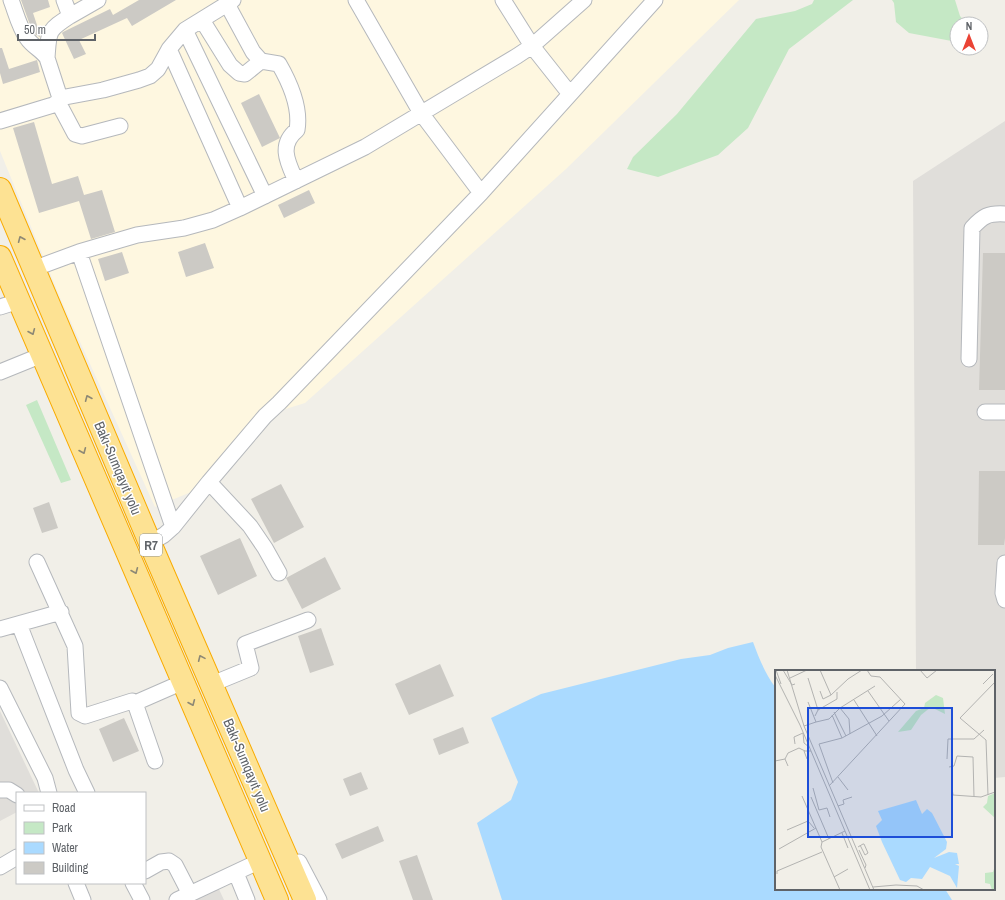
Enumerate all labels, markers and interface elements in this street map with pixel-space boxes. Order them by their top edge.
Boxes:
scale bar [18,16,95,42]
north arrow [949,16,989,56]
text: N [966,19,972,33]
text: 50 m [24,22,46,38]
one-way arrow [18,236,26,244]
one-way arrow [27,327,35,335]
one-way arrow [85,394,93,402]
street label: Bakı-Sumqayıt yolu [90,419,146,517]
one-way arrow [79,448,87,455]
road number: R7 [140,534,162,556]
one-way arrow [130,566,138,574]
one-way arrow [198,655,206,663]
inset map [775,670,995,890]
one-way arrow [187,698,195,706]
street label: Bakı-Sumqayıt yolu [219,716,275,814]
legend [16,792,146,884]
text: Road [52,800,76,816]
text: Park [52,820,72,836]
text: Water [52,840,79,856]
text: Building [52,860,89,876]

